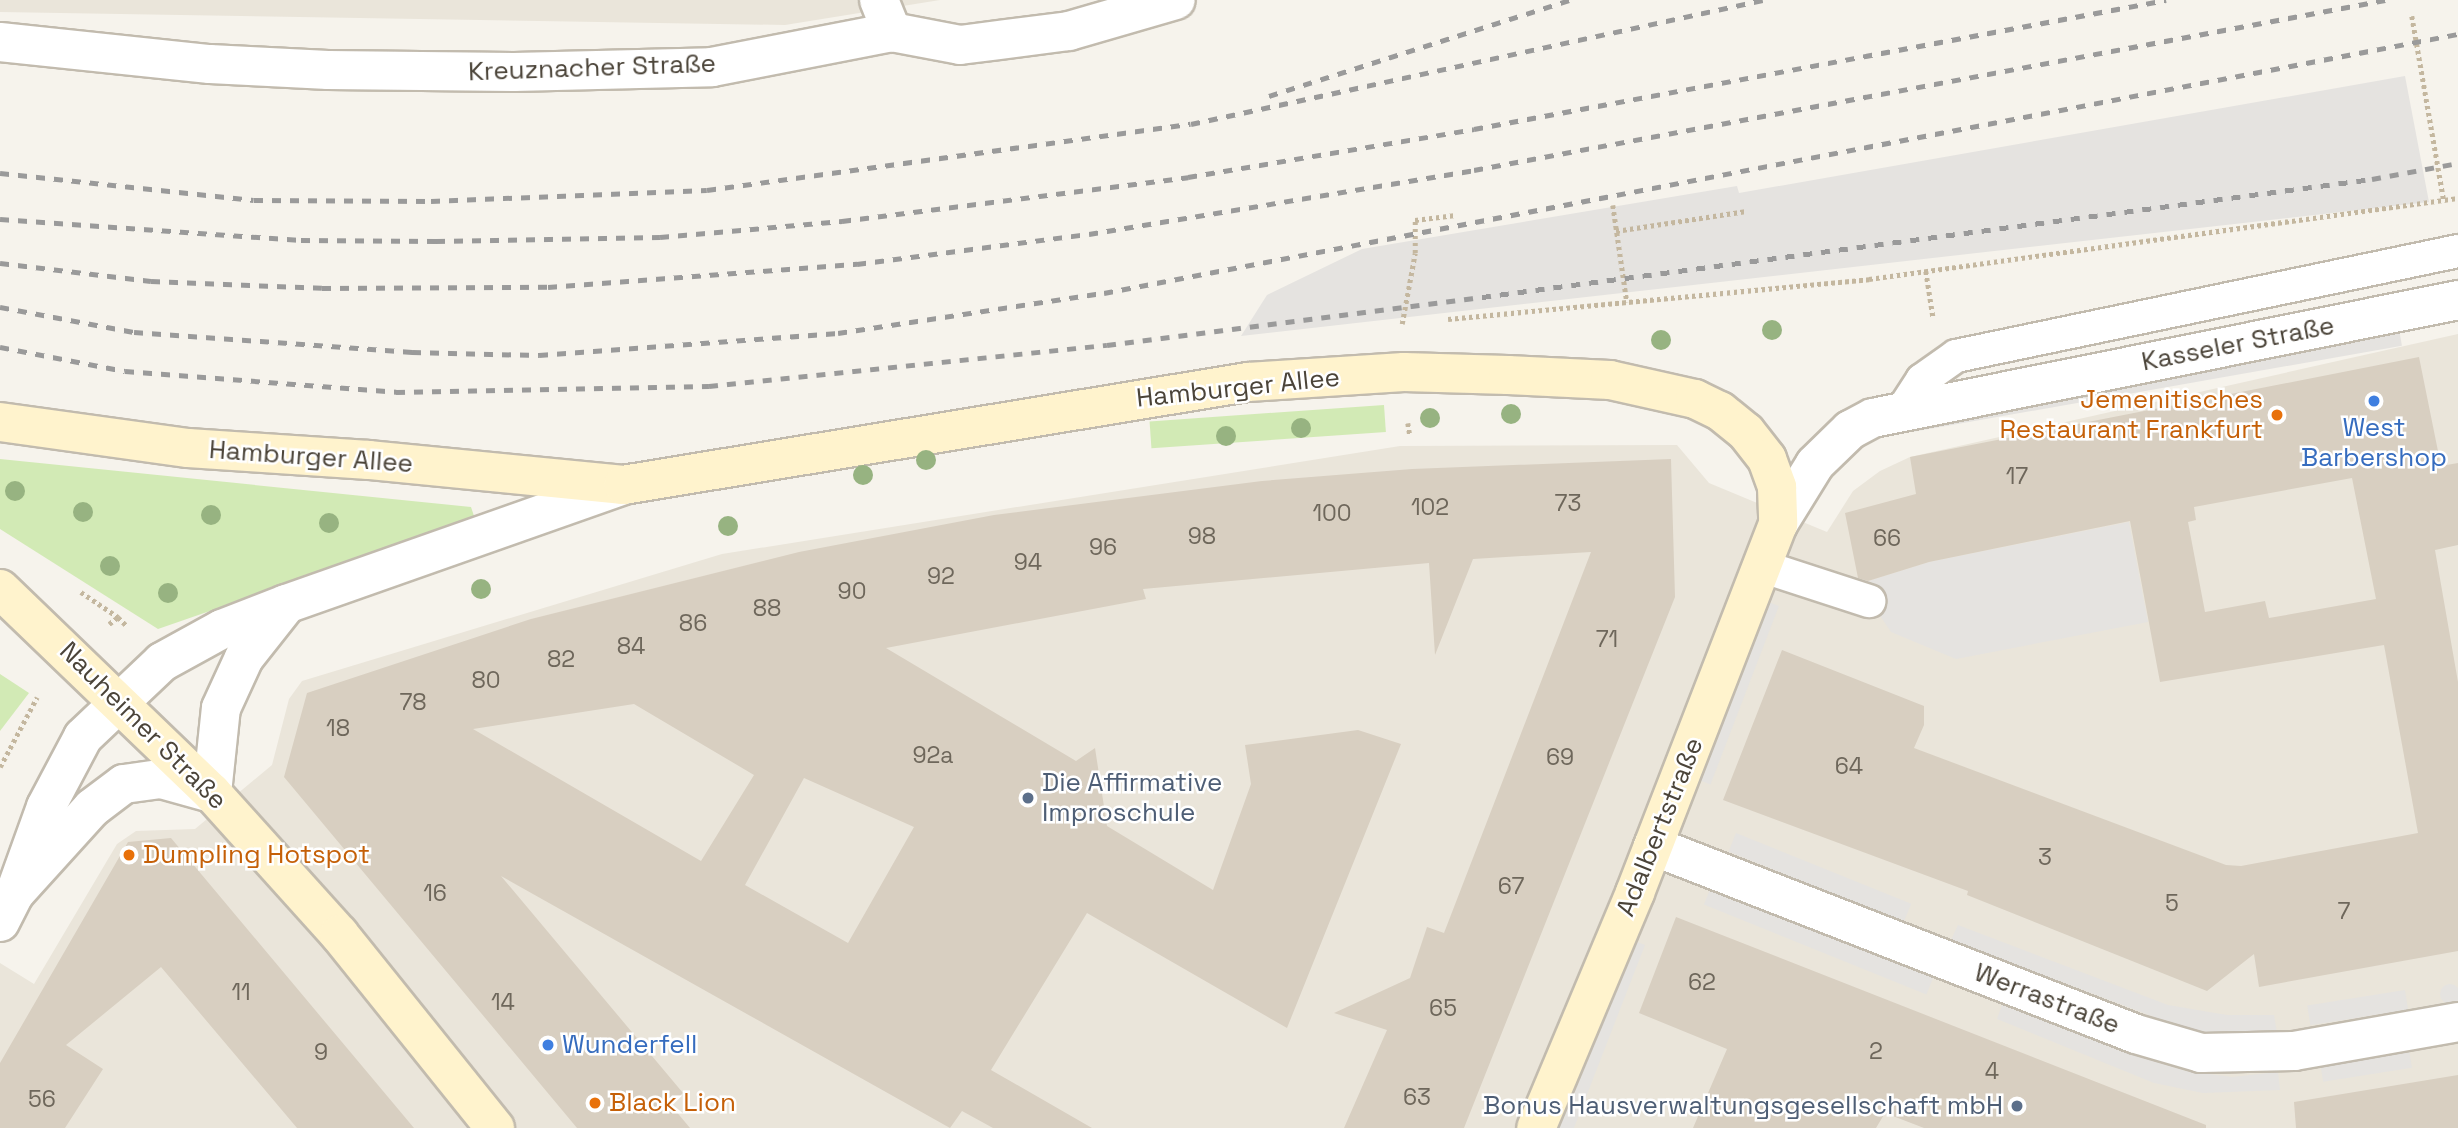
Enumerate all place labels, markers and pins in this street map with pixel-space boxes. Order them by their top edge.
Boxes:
place label: Jemenitisches Restaurant Frankfurt [1999,384,2263,446]
marker: West Barbershop [2366,393,2382,409]
marker: Jemenitisches Restaurant Frankfurt [2269,407,2285,423]
place label: West Barbershop [2301,412,2447,474]
place label: Die Affirmative Improschule [1042,767,1223,828]
marker: Die Affirmative Improschule [1020,790,1036,806]
place label: Dumpling Hotspot [143,839,370,871]
marker: Dumpling Hotspot [121,847,137,863]
place label: Wunderfell [562,1029,697,1061]
marker: Wunderfell [540,1037,556,1053]
place label: Black Lion [609,1087,736,1119]
place label: Bonus Hausverwaltungsgesellschaft mbH [1483,1090,2003,1122]
marker: Black Lion [587,1095,603,1111]
marker: Bonus Hausverwaltungsgesellschaft mbH [2009,1098,2025,1114]

